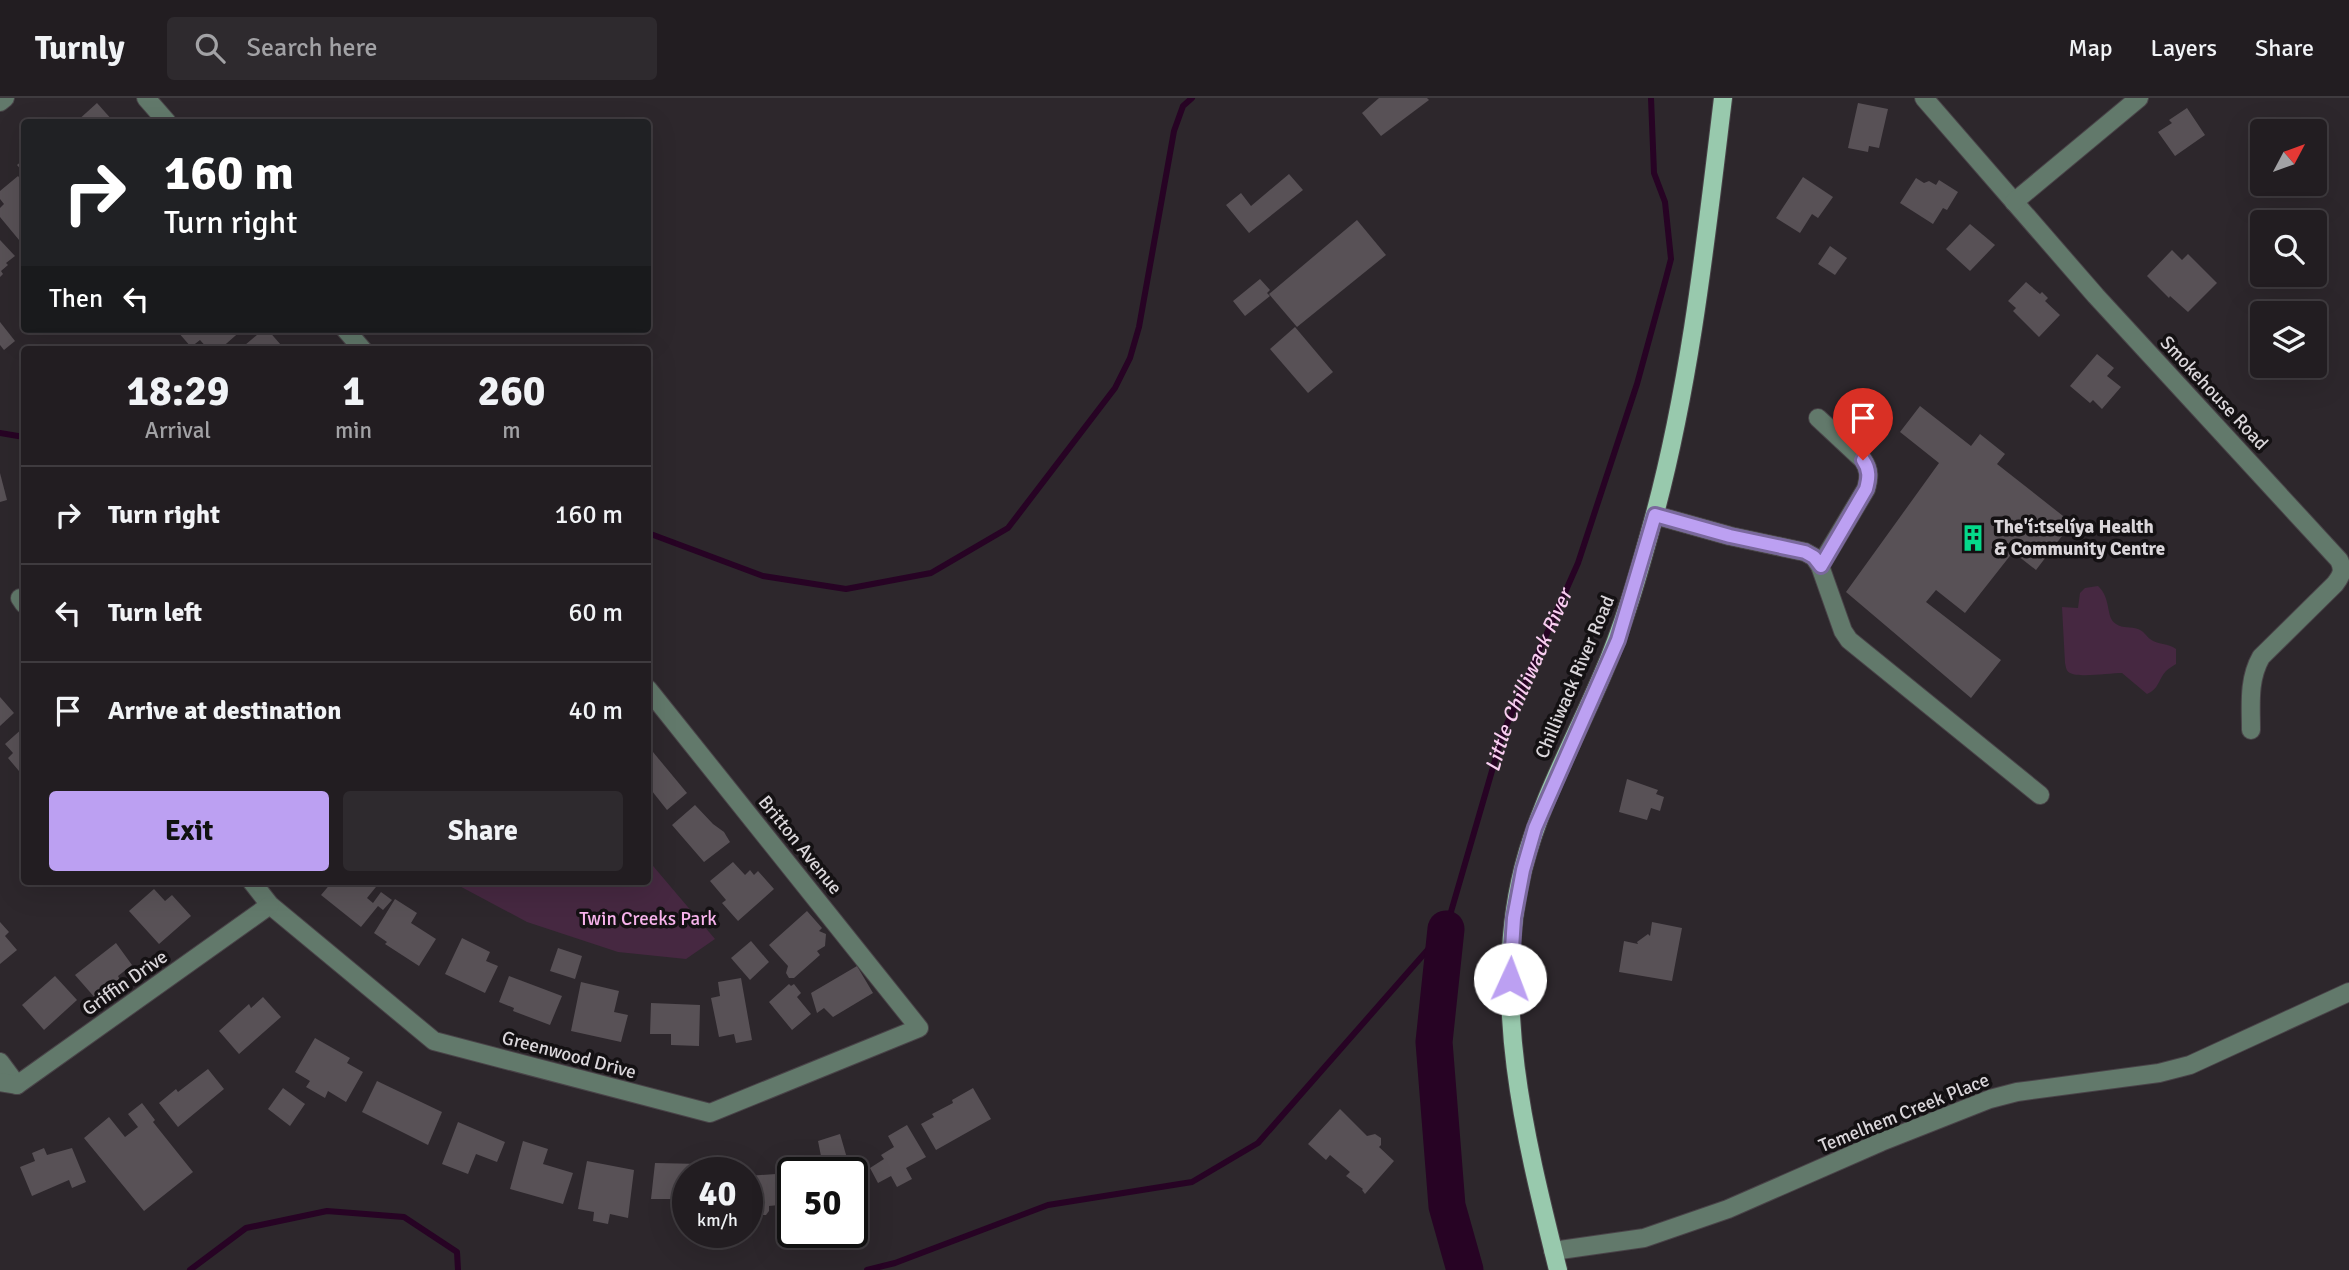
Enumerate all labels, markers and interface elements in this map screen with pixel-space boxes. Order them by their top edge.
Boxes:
search box [167,17,657,80]
text: Turnly [35,28,125,69]
icon: search [191,29,229,67]
text: Search here [247,32,378,64]
text: Map [2068,33,2113,63]
text: Layers [2151,33,2217,63]
text: Share [2255,33,2314,63]
north arrow [2250,119,2328,196]
map controls [2250,119,2327,378]
text: 160 m [164,143,294,203]
icon: right [49,147,140,238]
text: Turn right [164,203,297,242]
button: search [2250,210,2327,287]
icon: left [117,280,155,318]
text: Then [49,283,103,315]
button: layers [2250,301,2327,378]
street label: Smokehouse Road [2155,331,2273,455]
text: 18:29 [126,366,230,417]
text: 1 [342,366,365,417]
text: 260 [477,366,546,417]
pin [1833,388,1893,460]
icon: arrive [1844,399,1882,437]
text: Arrival [145,416,211,445]
text: min [335,416,372,445]
text: m [502,416,521,445]
icon: right [49,496,87,534]
text: Turn right [108,499,220,531]
text: 160 m [554,499,623,531]
place label: The'í:tselíya Health & Community Centre [1994,515,2165,561]
building icon: The'í:tselíya Health & Community Centre [1958,523,1988,553]
water label: Little Chilliwack River [1479,582,1579,775]
street label: Chilliwack River Road [1530,592,1620,762]
icon: left [49,594,87,632]
text: Turn left [108,597,202,629]
text: 60 m [568,597,623,629]
icon: arrive [49,692,87,730]
text: Arrive at destination [108,695,341,727]
text: 40 m [568,695,623,727]
button: Exit [49,791,329,871]
button: Share [343,791,623,871]
street label: Britton Avenue [753,791,847,899]
park label: Twin Creeks Park [579,907,717,931]
position arrow [1473,942,1547,1016]
street label: Griffin Drive [78,945,172,1021]
street label: Greenwood Drive [499,1026,639,1084]
street label: Temelhem Creek Place [1815,1068,1993,1158]
speed limit sign: 50 [777,1157,868,1248]
text: 40 [699,1172,736,1215]
text: km/h [697,1209,738,1231]

